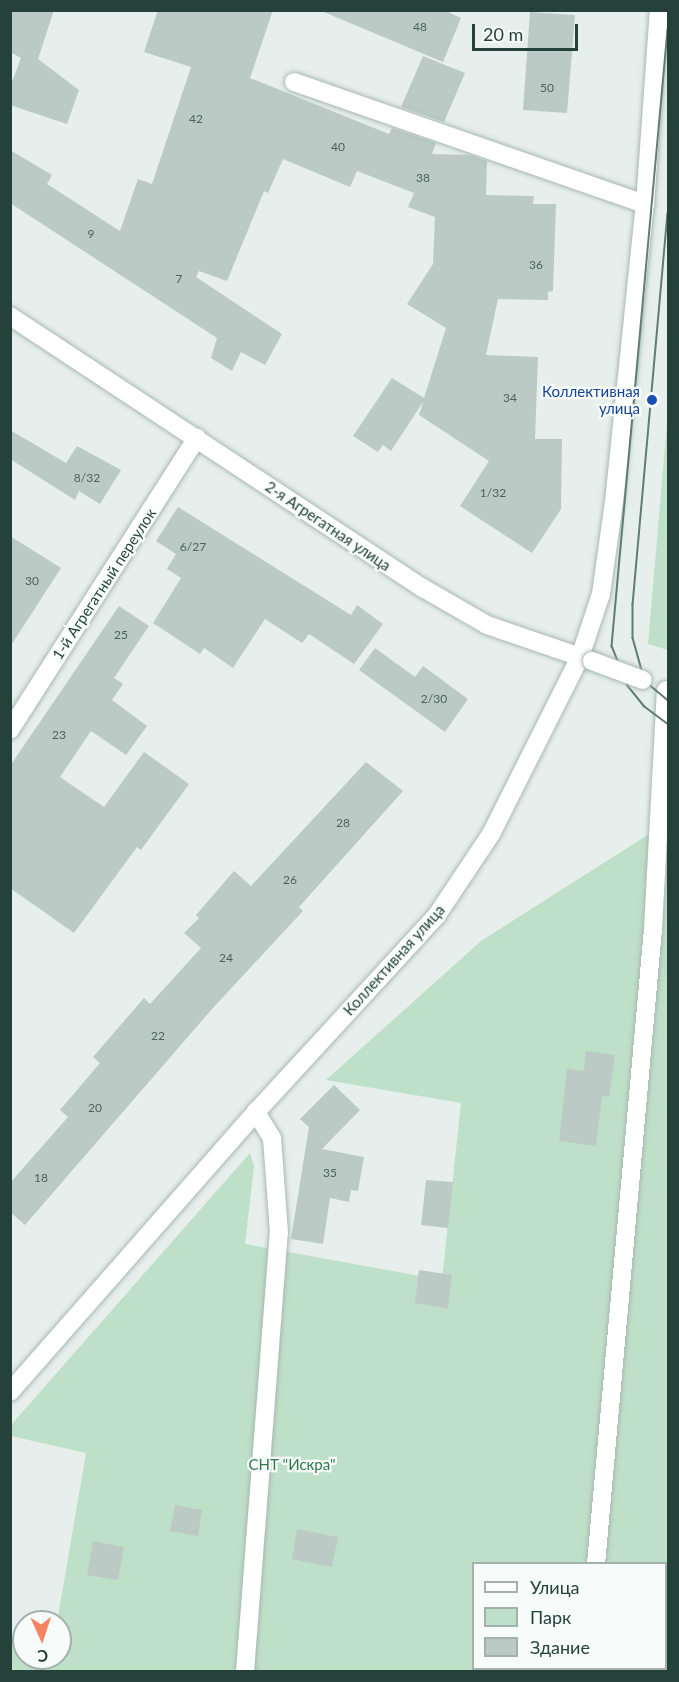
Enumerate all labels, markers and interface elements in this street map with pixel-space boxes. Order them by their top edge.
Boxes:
scale bar [475,12,582,50]
house number: 48 [413,20,427,34]
text: 20 m [483,23,523,45]
house number: 50 [540,81,554,95]
house number: 42 [189,112,203,126]
house number: 40 [331,140,345,154]
house number: 38 [416,171,430,185]
house number: 9 [88,227,94,241]
house number: 36 [529,258,543,272]
house number: 7 [176,272,182,286]
place label: Коллективная улица [542,382,640,417]
house number: 34 [503,391,517,405]
marker: Коллективная улица [645,393,659,407]
house number: 8/32 [74,471,100,485]
street label: 2-я Агрегатная улица [262,477,394,575]
house number: 1/32 [480,486,506,500]
street label: 1-й Агрегатный переулок [48,505,160,663]
house number: 6/27 [180,540,206,554]
house number: 30 [25,574,39,588]
house number: 25 [114,628,128,642]
house number: 2/30 [421,692,447,706]
house number: 23 [52,728,66,742]
house number: 28 [336,816,350,830]
house number: 26 [283,873,297,887]
street label: Коллективная улица [340,901,448,1019]
house number: 24 [219,951,233,965]
house number: 22 [151,1029,165,1043]
house number: 20 [88,1101,102,1115]
house number: 35 [323,1166,337,1180]
house number: 18 [34,1171,48,1185]
park label: СНТ "Искра" [248,1456,336,1474]
legend [472,1562,667,1670]
text: Улица [530,1576,580,1598]
text: Парк [530,1606,571,1628]
north arrow [12,1610,72,1670]
text: Здание [530,1636,590,1658]
text: С [37,1647,49,1666]

